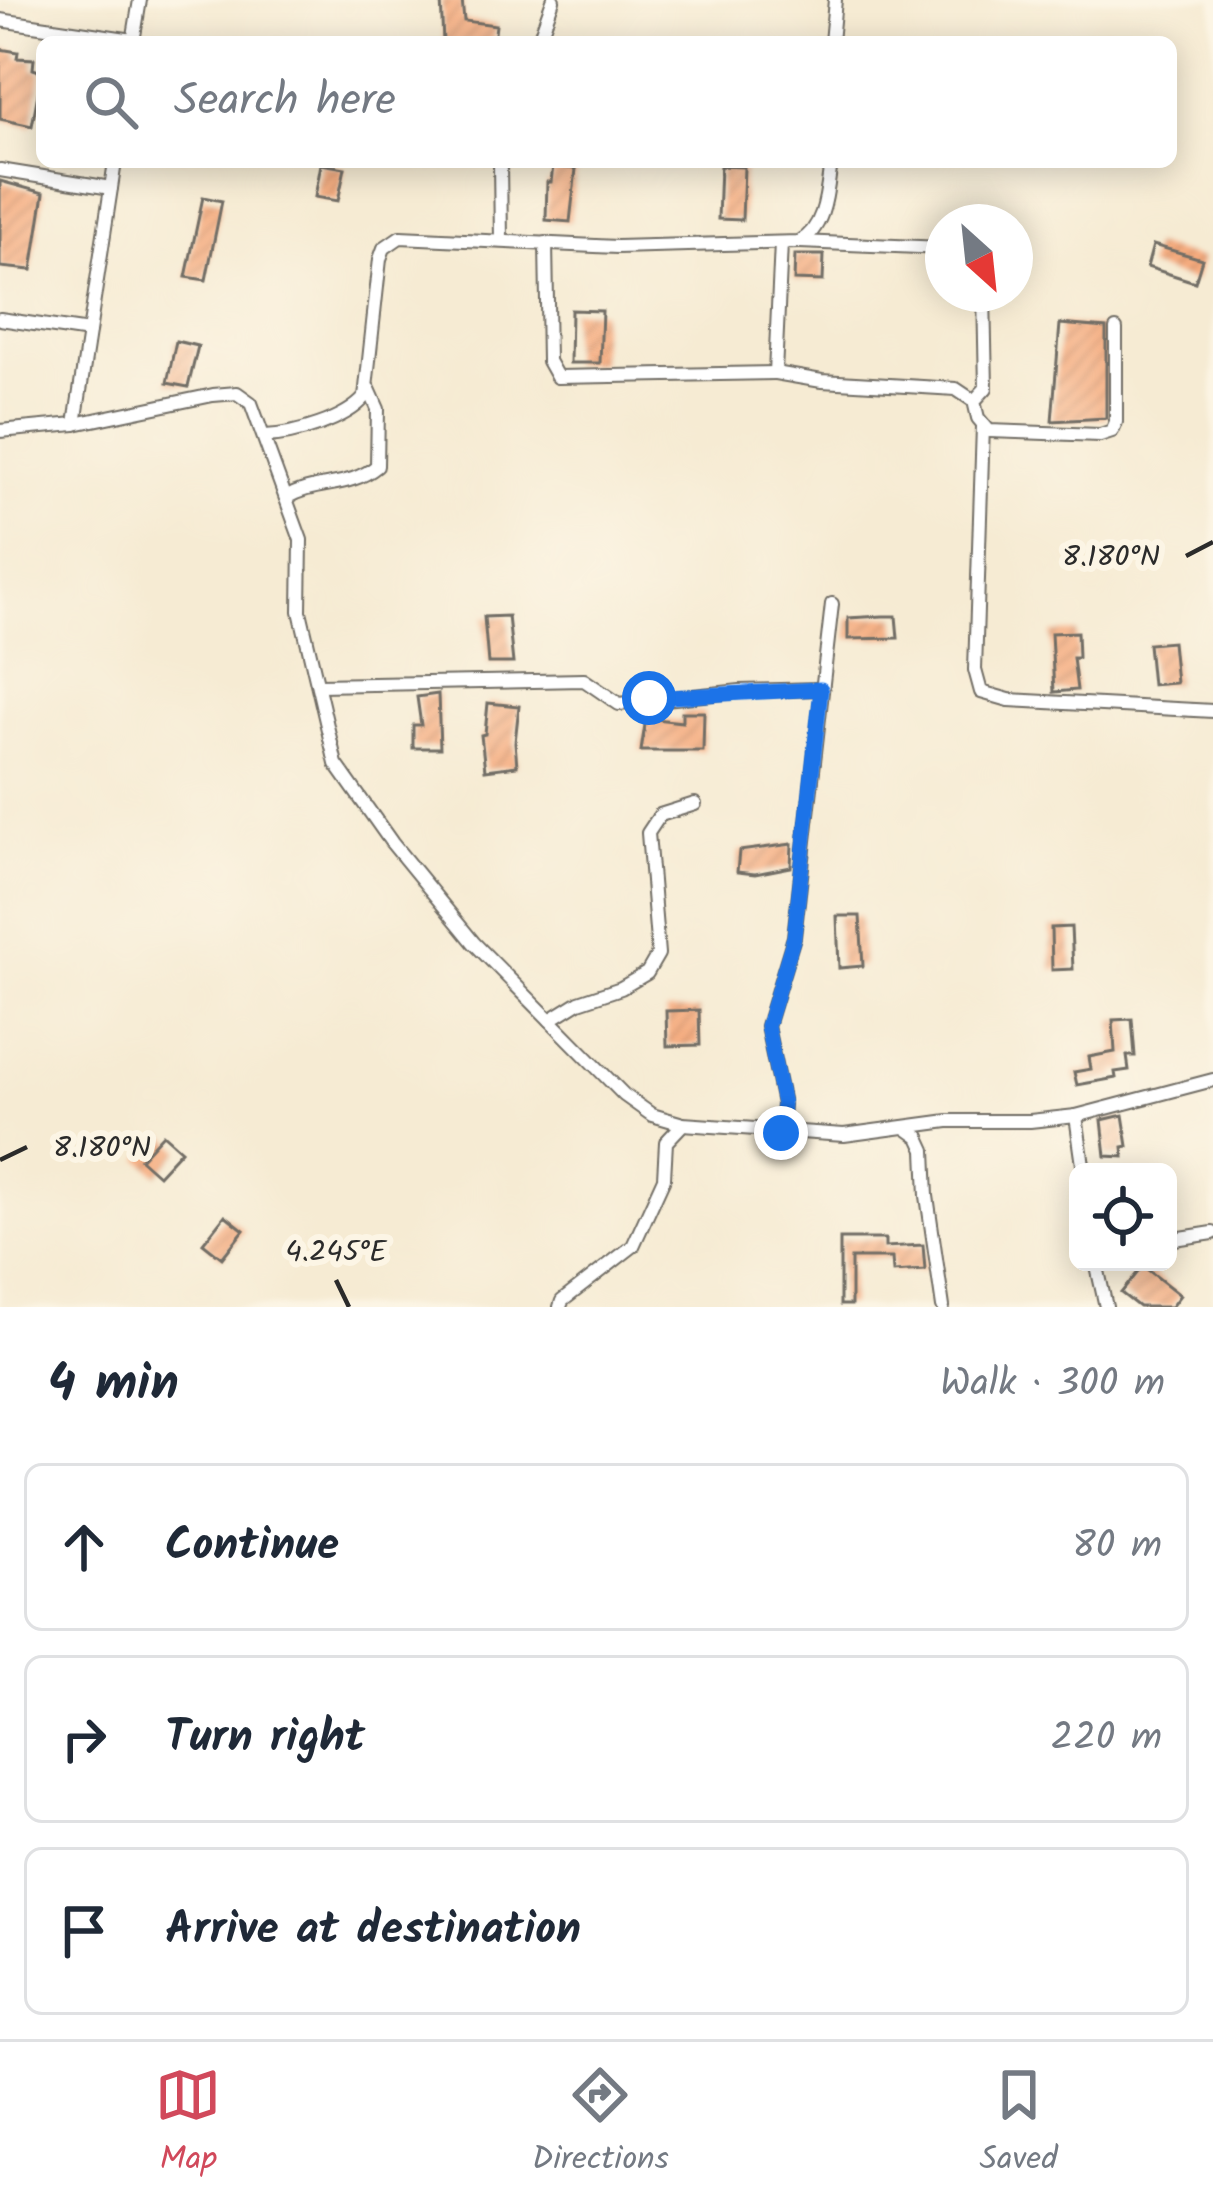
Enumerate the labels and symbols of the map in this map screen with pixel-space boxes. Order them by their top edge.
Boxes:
north arrow [925,204,1033,312]
text: 8.180°N [1062,534,1160,582]
route start [622,671,676,725]
route end [754,1106,808,1160]
text: 8.180°N [53,1125,151,1173]
text: 4.245°E [285,1229,388,1277]

